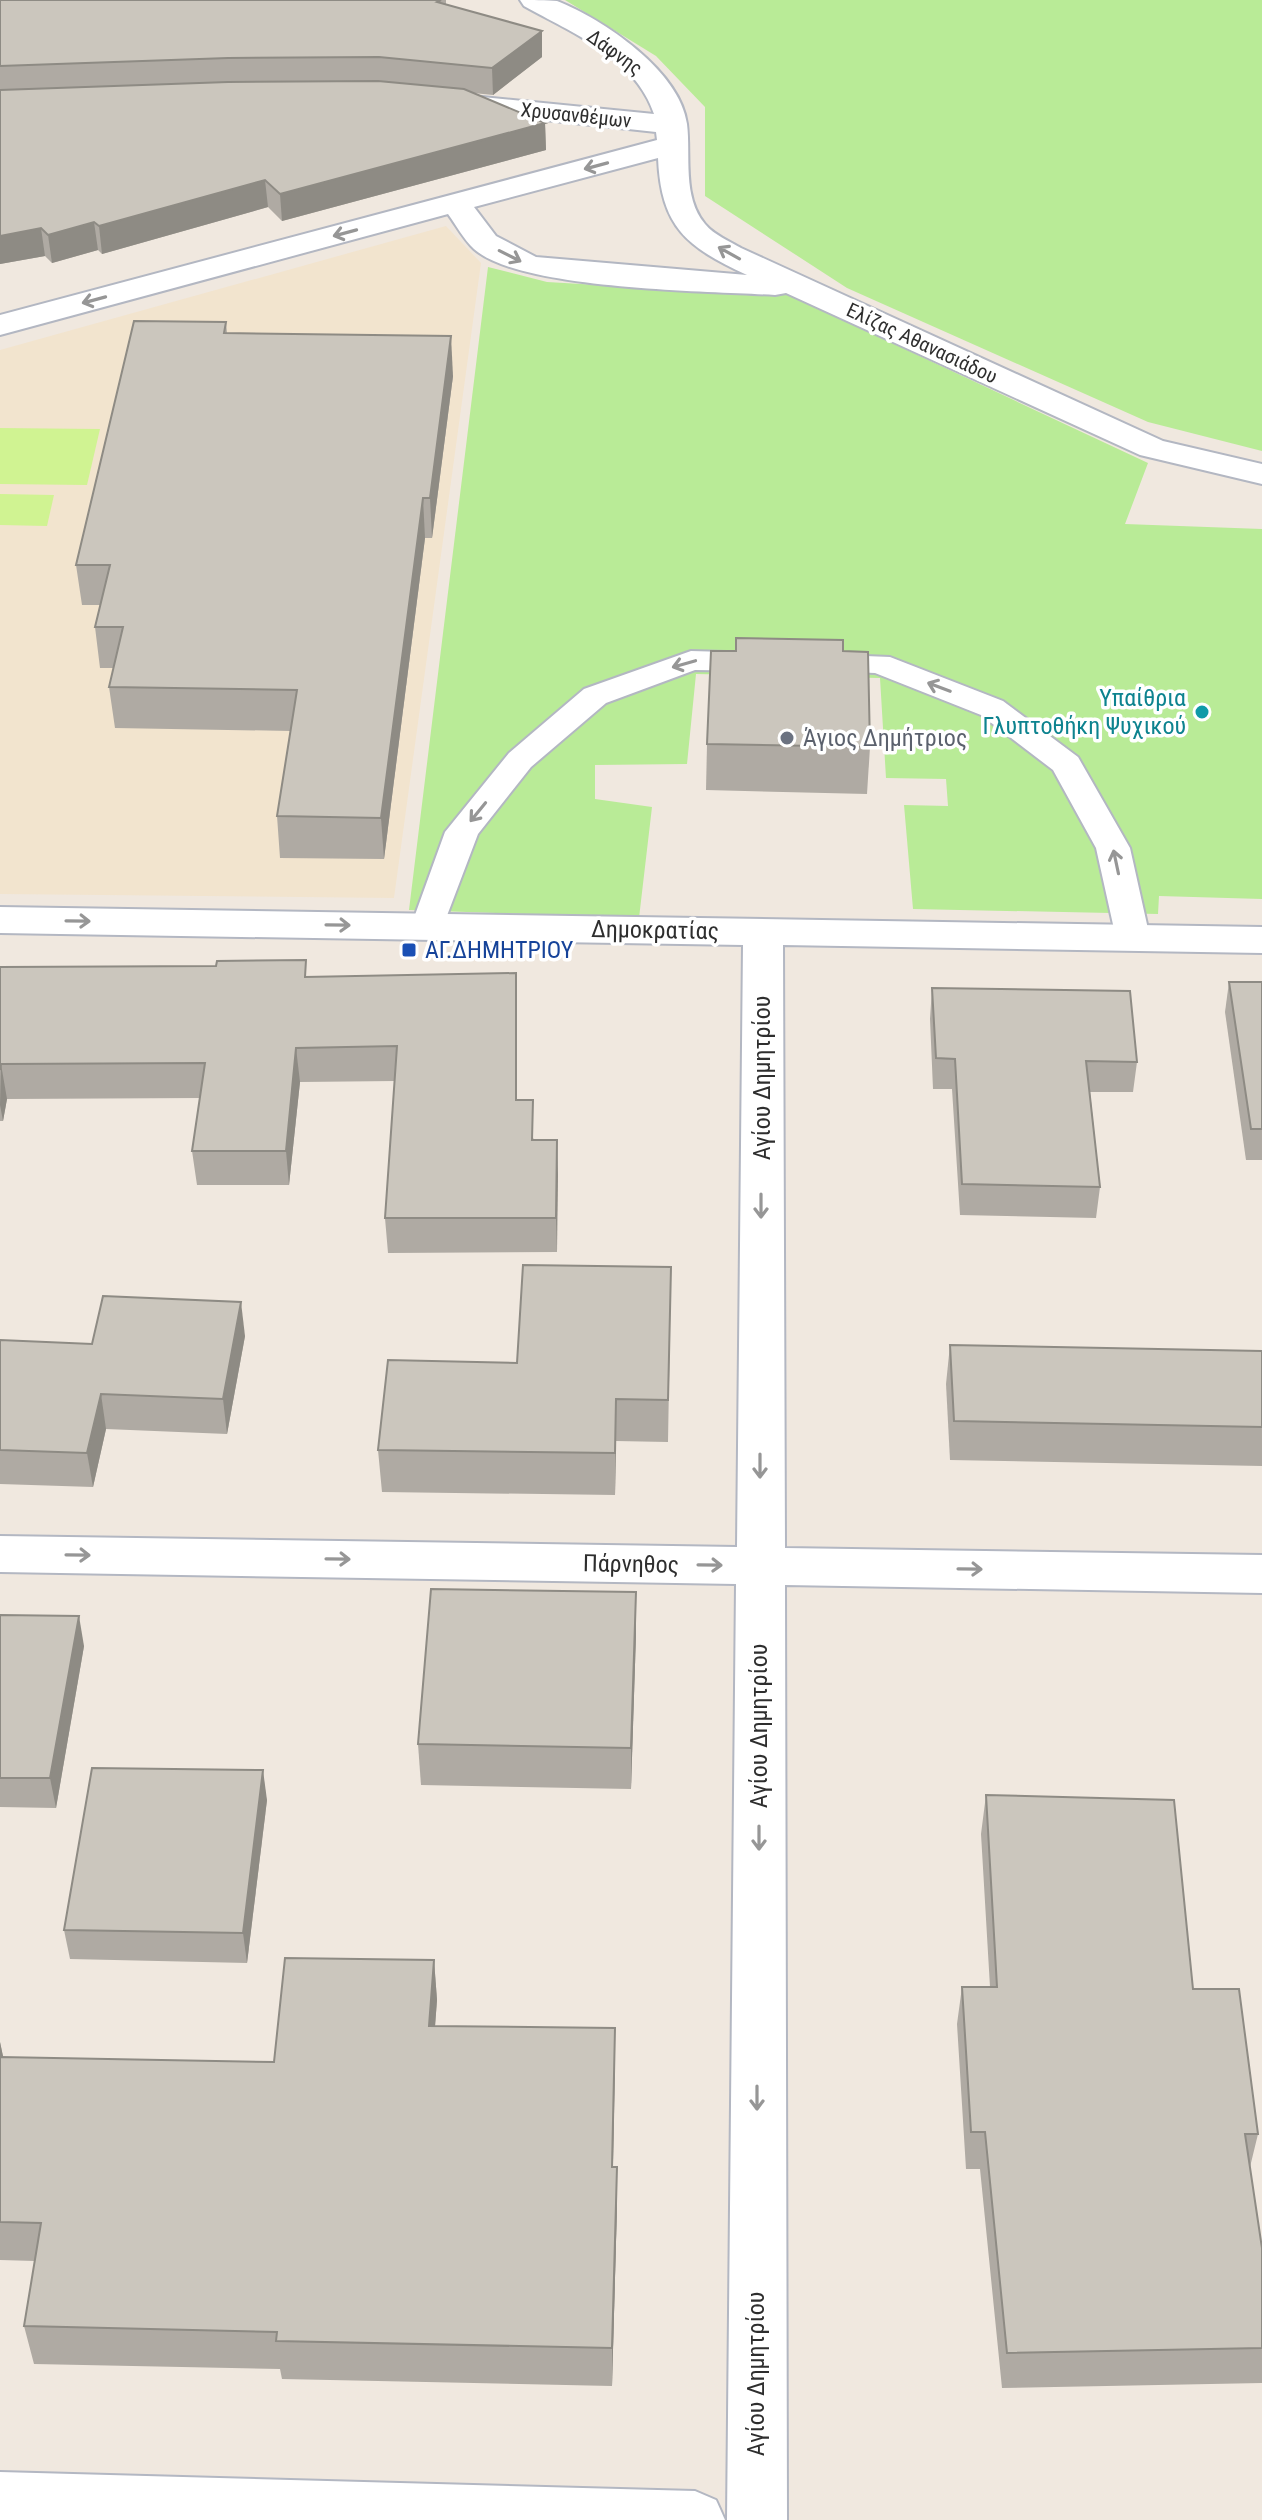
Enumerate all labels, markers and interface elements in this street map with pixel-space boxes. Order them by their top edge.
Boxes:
street label: Δάφνης [583,24,647,80]
street label: Χρυσανθέμων [520,97,633,133]
one-way arrow [583,159,609,174]
one-way arrow [332,226,358,241]
one-way arrow [718,245,741,261]
one-way arrow [498,248,522,264]
one-way arrow [81,293,107,308]
street label: Ελίζας Αθανασιάδου [843,298,1001,388]
one-way arrow [672,658,697,673]
one-way arrow [927,679,952,693]
place label: Υπαίθρια Γλυπτοθήκη Ψυχικού [982,684,1186,740]
marker: Υπαίθρια Γλυπτοθήκη Ψυχικού [1193,703,1211,721]
place label: Άγιος Δημήτριος [803,724,967,752]
marker: Άγιος Δημήτριος [778,729,796,747]
one-way arrow [469,801,487,822]
one-way arrow [1108,850,1123,875]
one-way arrow [64,913,91,929]
street label: Δημοκρατίας [591,915,719,945]
one-way arrow [324,917,351,933]
place label: ΑΓ.ΔΗΜΗΤΡΙΟΥ [425,936,574,964]
marker: ΑΓ.ΔΗΜΗΤΡΙΟΥ [400,941,418,959]
street label: Αγίου Δημητρίου [748,996,776,1160]
one-way arrow [753,1192,769,1219]
one-way arrow [752,1452,768,1479]
one-way arrow [64,1547,91,1563]
street label: Πάρνηθος [583,1549,679,1579]
one-way arrow [324,1551,351,1567]
one-way arrow [696,1557,723,1573]
one-way arrow [956,1561,983,1577]
street label: Αγίου Δημητρίου [745,1644,773,1808]
one-way arrow [751,1824,766,1851]
one-way arrow [749,2084,765,2111]
street label: Αγίου Δημητρίου [742,2292,770,2456]

